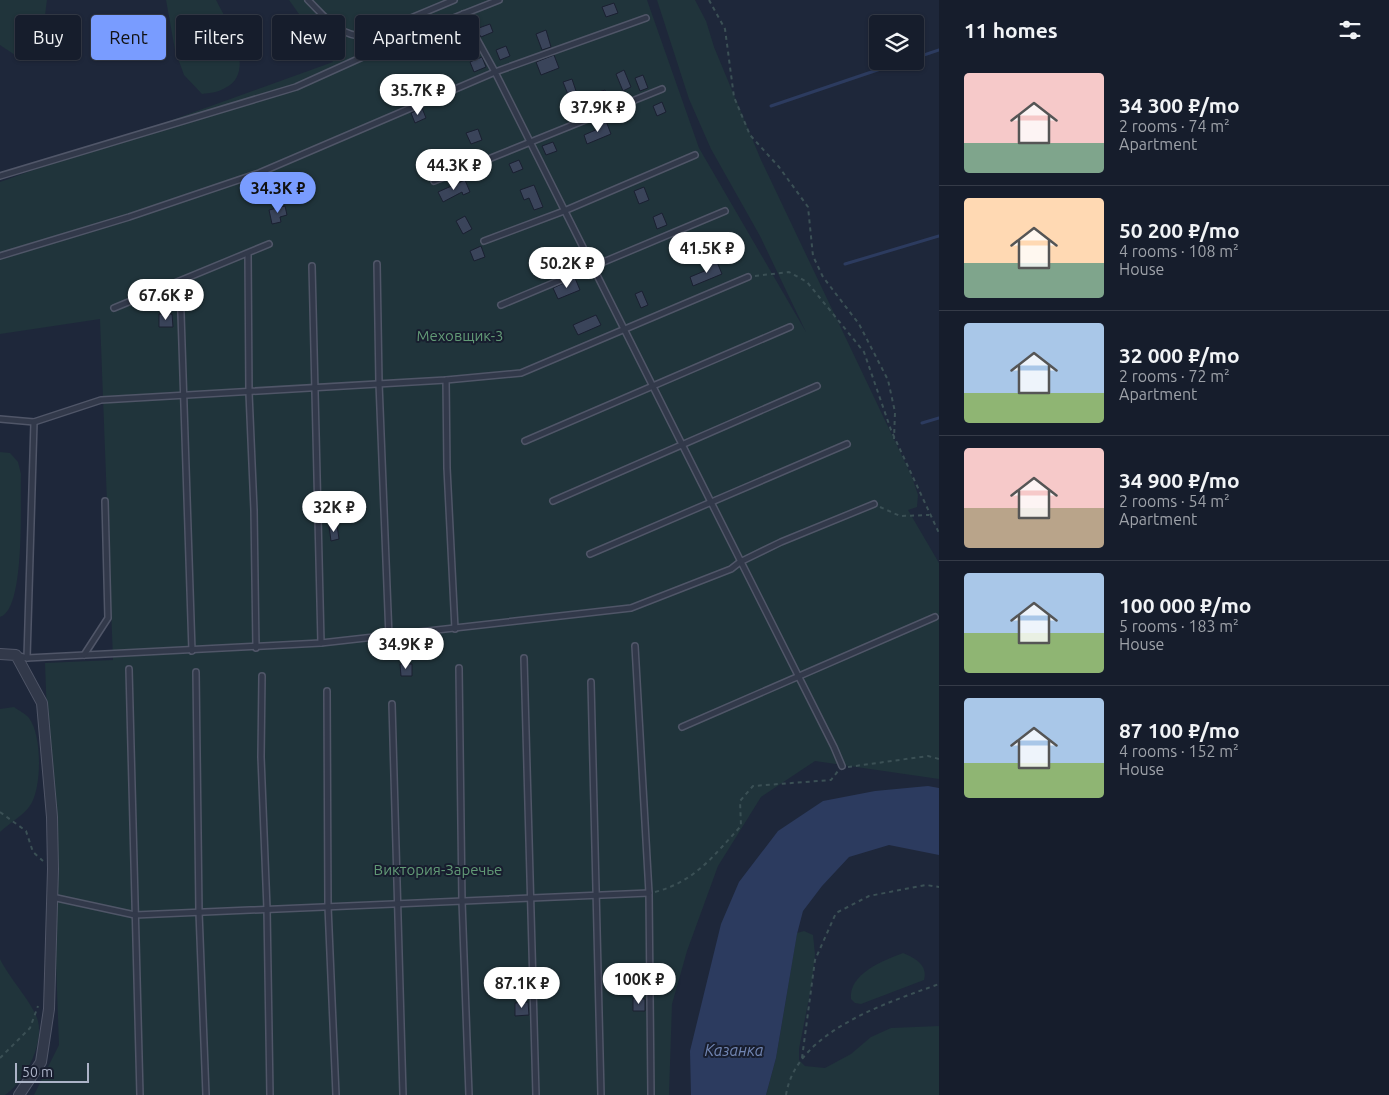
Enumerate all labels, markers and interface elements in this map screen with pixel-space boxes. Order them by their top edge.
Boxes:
chip: Buy [15,15,81,60]
chip: Rent [91,15,166,60]
chip: Filters [176,15,262,60]
chip: New [272,15,345,60]
chip: Apartment [355,15,479,60]
map controls [869,15,924,70]
button: layers [869,15,924,70]
icon: filters [1336,16,1364,44]
text: 11 homes [964,18,1058,42]
pin: 35.7K ₽ [372,74,464,116]
text: 35.7K ₽ [391,81,445,99]
pin: 37.9K ₽ [552,90,644,133]
icon: home [1004,93,1064,153]
text: 34 300 ₽/mo [1119,93,1240,117]
text: 37.9K ₽ [571,98,625,116]
text: 2 rooms · 74 m² [1119,117,1230,135]
text: Apartment [1119,135,1197,153]
pin: 44.3K ₽ [408,148,500,191]
text: 44.3K ₽ [427,156,481,174]
pin: 34.3K ₽ [232,172,324,214]
text: 34.3K ₽ [251,179,305,197]
icon: home [1004,218,1064,278]
text: 50 200 ₽/mo [1119,218,1240,242]
pin: 41.5K ₽ [661,232,753,274]
text: 41.5K ₽ [680,239,734,257]
text: 4 rooms · 108 m² [1119,242,1239,260]
pin: 50.2K ₽ [521,246,613,289]
text: 50.2K ₽ [540,254,594,272]
text: House [1119,260,1164,278]
pin: 67.6K ₽ [120,278,212,321]
text: 67.6K ₽ [139,286,193,304]
park label: Меховщик-3 [416,327,504,344]
icon: home [1004,343,1064,403]
text: 32 000 ₽/mo [1119,343,1240,367]
text: 2 rooms · 72 m² [1119,367,1230,385]
text: Apartment [1119,385,1197,403]
icon: home [1004,468,1064,528]
text: 34 900 ₽/mo [1119,468,1240,492]
pin: 32K ₽ [299,490,369,533]
text: 2 rooms · 54 m² [1119,492,1230,510]
text: 32K ₽ [313,498,355,516]
text: Apartment [1119,510,1197,528]
icon: home [1004,593,1064,653]
text: 100 000 ₽/mo [1119,593,1251,617]
text: 5 rooms · 183 m² [1119,617,1239,635]
pin: 34.9K ₽ [360,628,452,670]
text: 34.9K ₽ [379,635,433,653]
text: House [1119,635,1164,653]
icon: home [1004,718,1064,778]
text: 87 100 ₽/mo [1119,718,1240,742]
text: 4 rooms · 152 m² [1119,742,1239,760]
text: House [1119,760,1164,778]
park label: Виктория-Заречье [374,861,502,878]
pin: 100K ₽ [598,962,680,1005]
pin: 87.1K ₽ [476,966,568,1009]
text: 100K ₽ [614,970,664,988]
text: 87.1K ₽ [495,974,549,992]
water label: Казанка [705,1041,764,1059]
scale bar [15,1060,89,1083]
text: 50 m [22,1064,53,1080]

